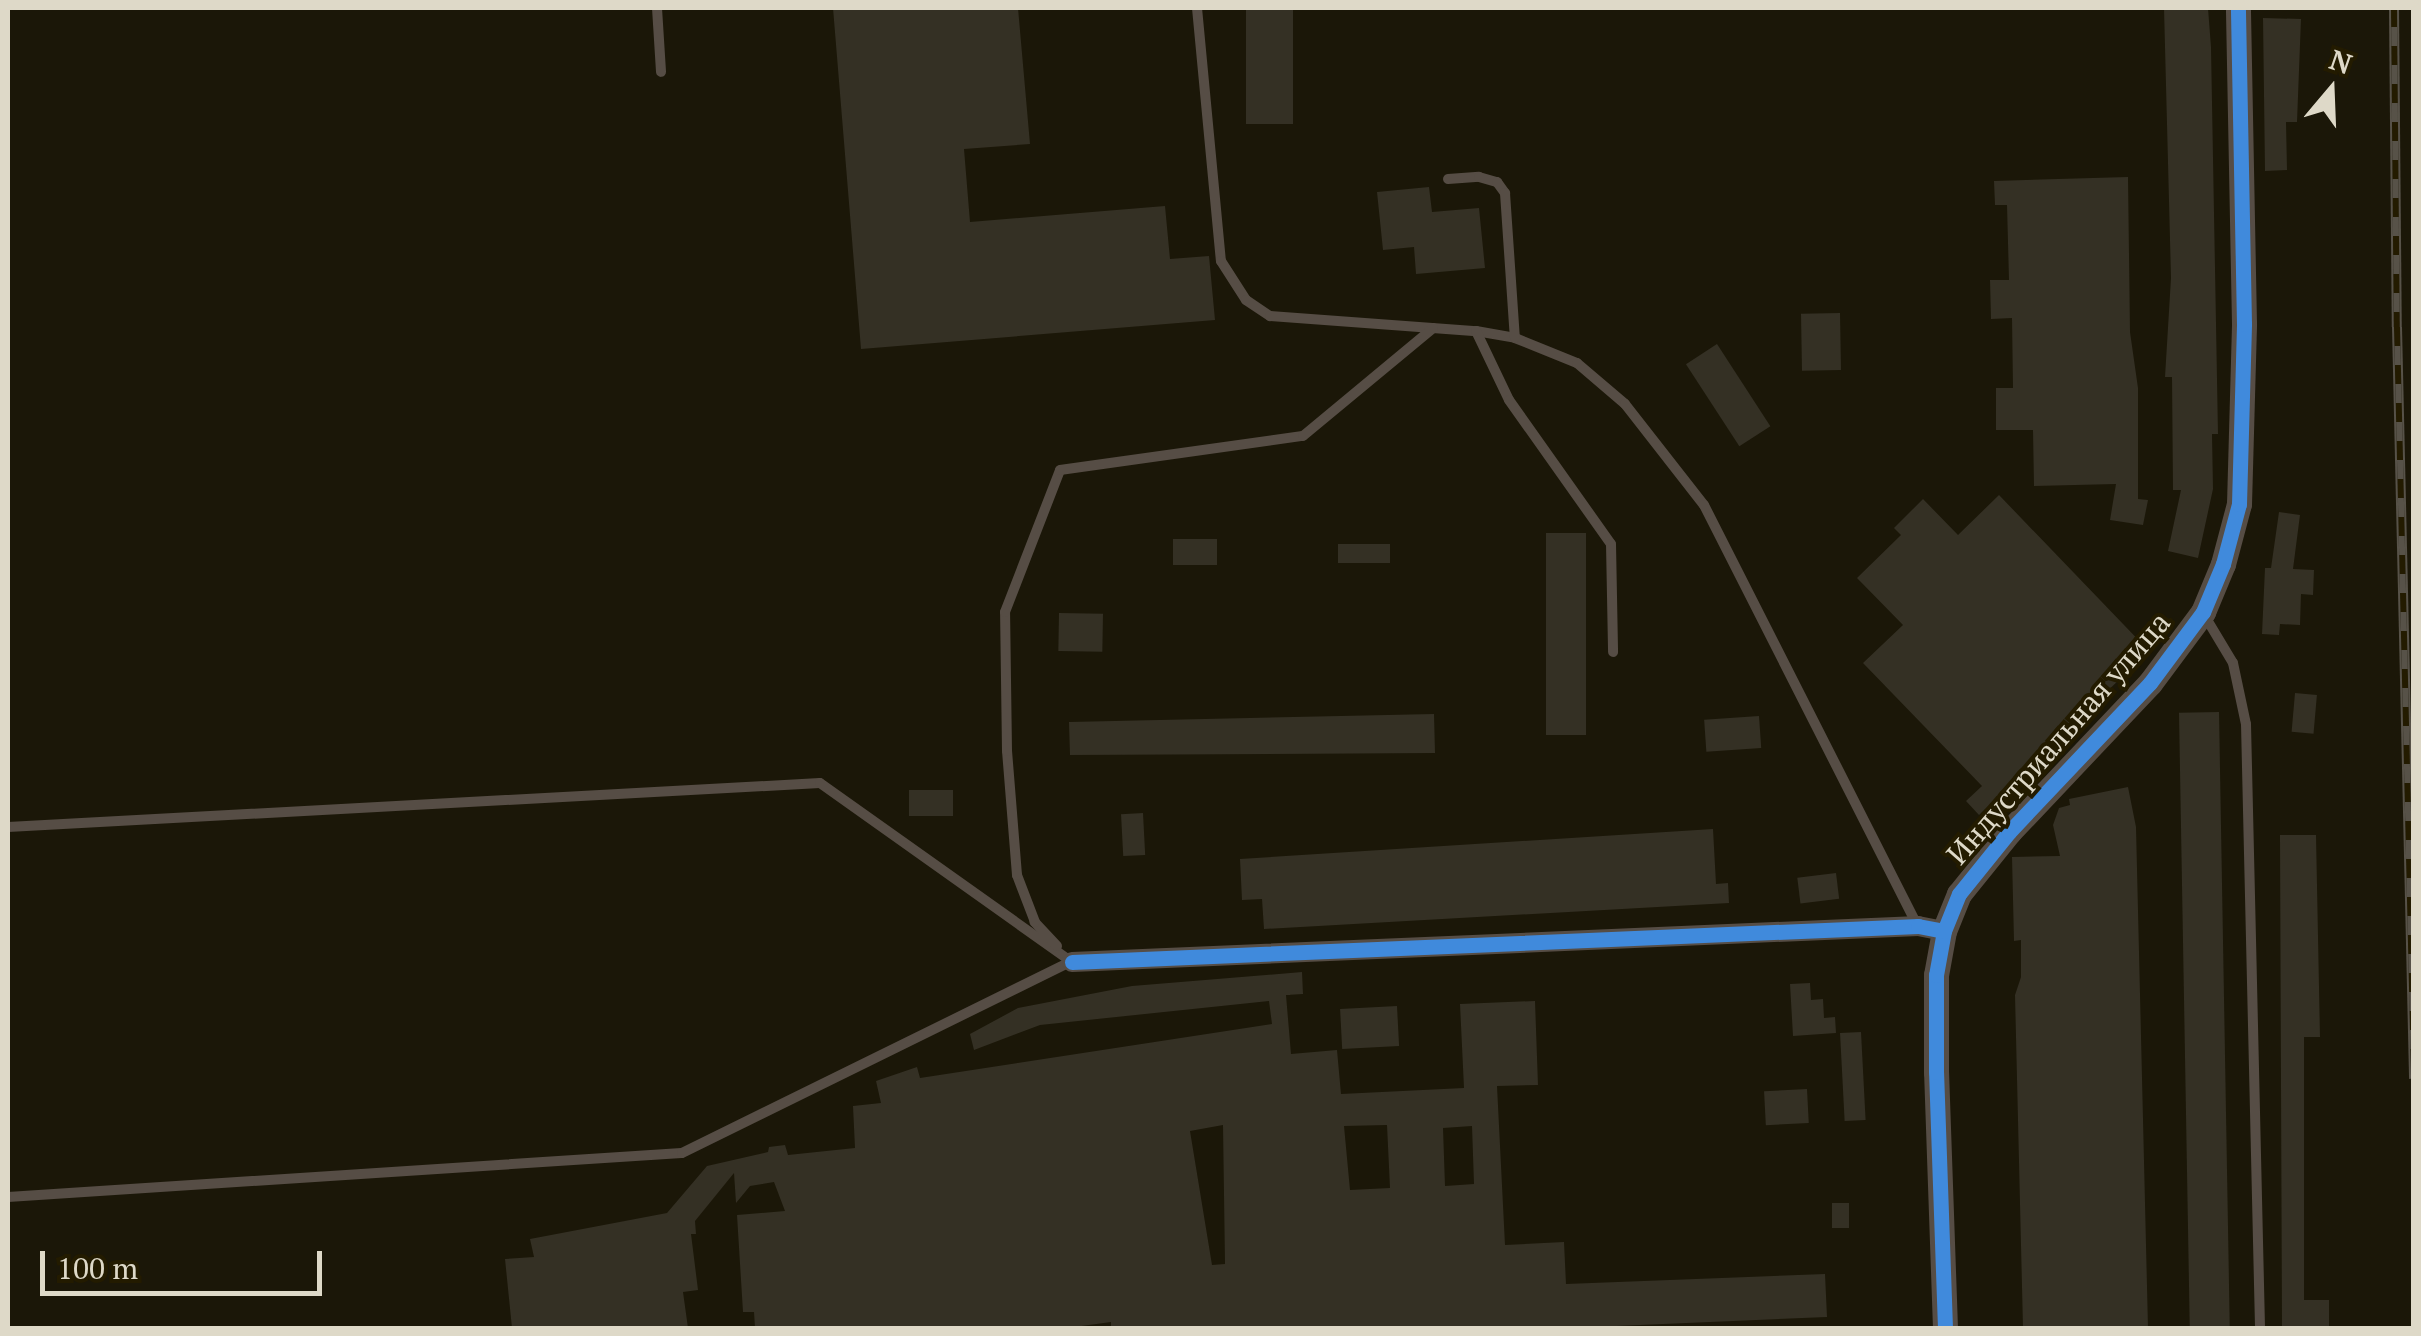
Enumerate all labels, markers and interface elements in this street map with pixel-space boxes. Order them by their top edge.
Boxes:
north arrow [2281,40,2381,140]
text: N [2325,40,2357,82]
street label: Индустриальная улица [1939,605,2177,871]
scale bar [45,1231,328,1293]
text: 100 m [57,1248,138,1288]

